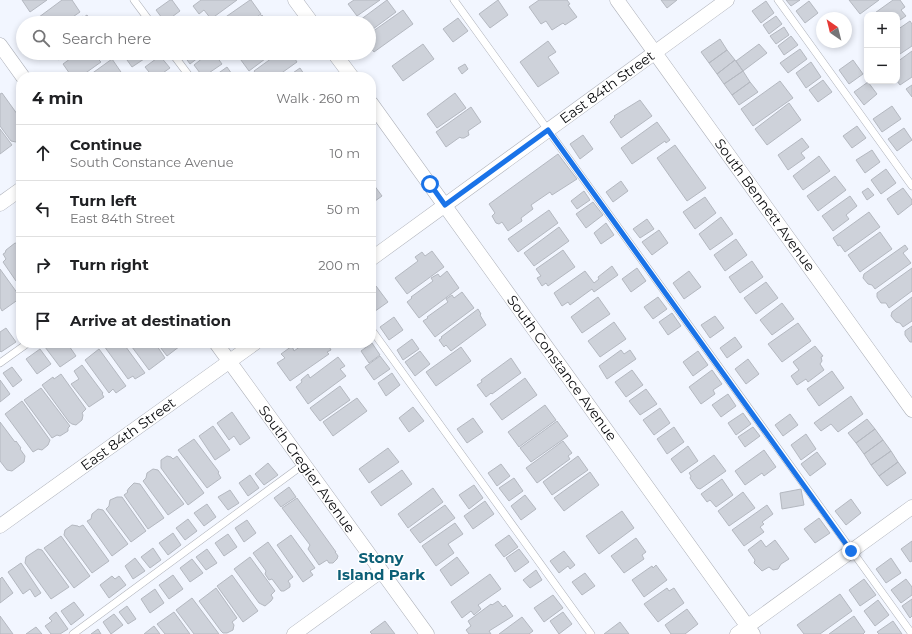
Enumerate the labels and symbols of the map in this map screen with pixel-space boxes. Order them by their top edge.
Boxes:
north arrow [816,12,852,48]
street label: East 84th Street [556,46,658,128]
street label: South Bennett Avenue [711,135,819,275]
route start [421,175,439,193]
street label: South Constance Avenue [503,291,621,445]
street label: East 84th Street [77,393,179,475]
street label: South Cregier Avenue [255,402,359,536]
route end [842,542,860,560]
district label: Stony Island Park [337,548,425,584]

